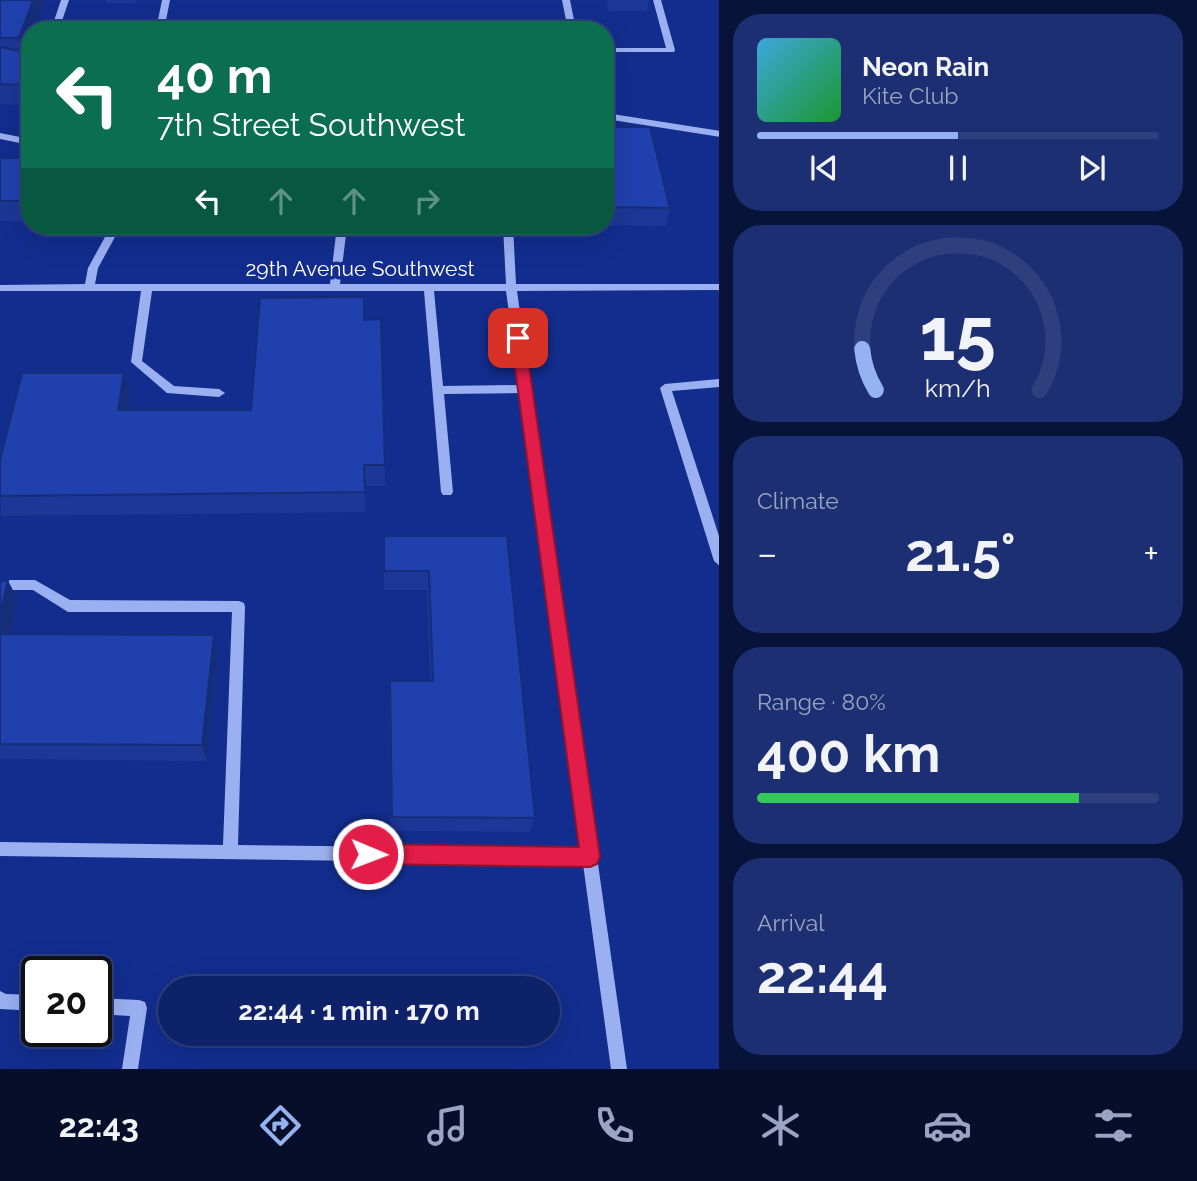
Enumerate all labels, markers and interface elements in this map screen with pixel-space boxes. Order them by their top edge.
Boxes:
text: 40 m [157,47,272,104]
icon: left [42,49,133,140]
text: Neon Rain [862,52,989,82]
text: Kite Club [862,82,959,109]
text: 7th Street Southwest [157,106,465,143]
icon: previous [805,149,843,187]
icon: pause [939,149,977,187]
icon: next [1073,149,1111,187]
icon: left [189,182,227,220]
icon: ahead [262,182,300,220]
icon: ahead [335,182,373,220]
icon: right [408,182,446,220]
street label: 29th Avenue Southwest [245,256,475,281]
text: 15 [920,292,996,377]
pin [488,308,548,368]
icon: arrive [499,319,537,357]
text: km/h [925,372,991,402]
text: Climate [757,487,839,514]
text: 21.5° [905,522,1016,583]
text: − [757,531,777,576]
text: + [1143,531,1159,576]
text: Range · 80% [757,688,886,715]
text: 400 km [757,723,940,784]
position arrow [331,817,405,891]
text: Arrival [757,909,824,936]
text: 22:44 [757,944,888,1005]
speed limit sign: 20 [21,956,112,1047]
text: 22:44 · 1 min · 170 m [238,996,480,1026]
icon: directions [256,1101,305,1150]
icon: music [423,1101,472,1150]
icon: phone [590,1101,639,1150]
icon: climate [756,1101,805,1150]
icon: car [923,1101,972,1150]
icon: filters [1089,1101,1138,1150]
text: 22:43 [59,1107,139,1144]

